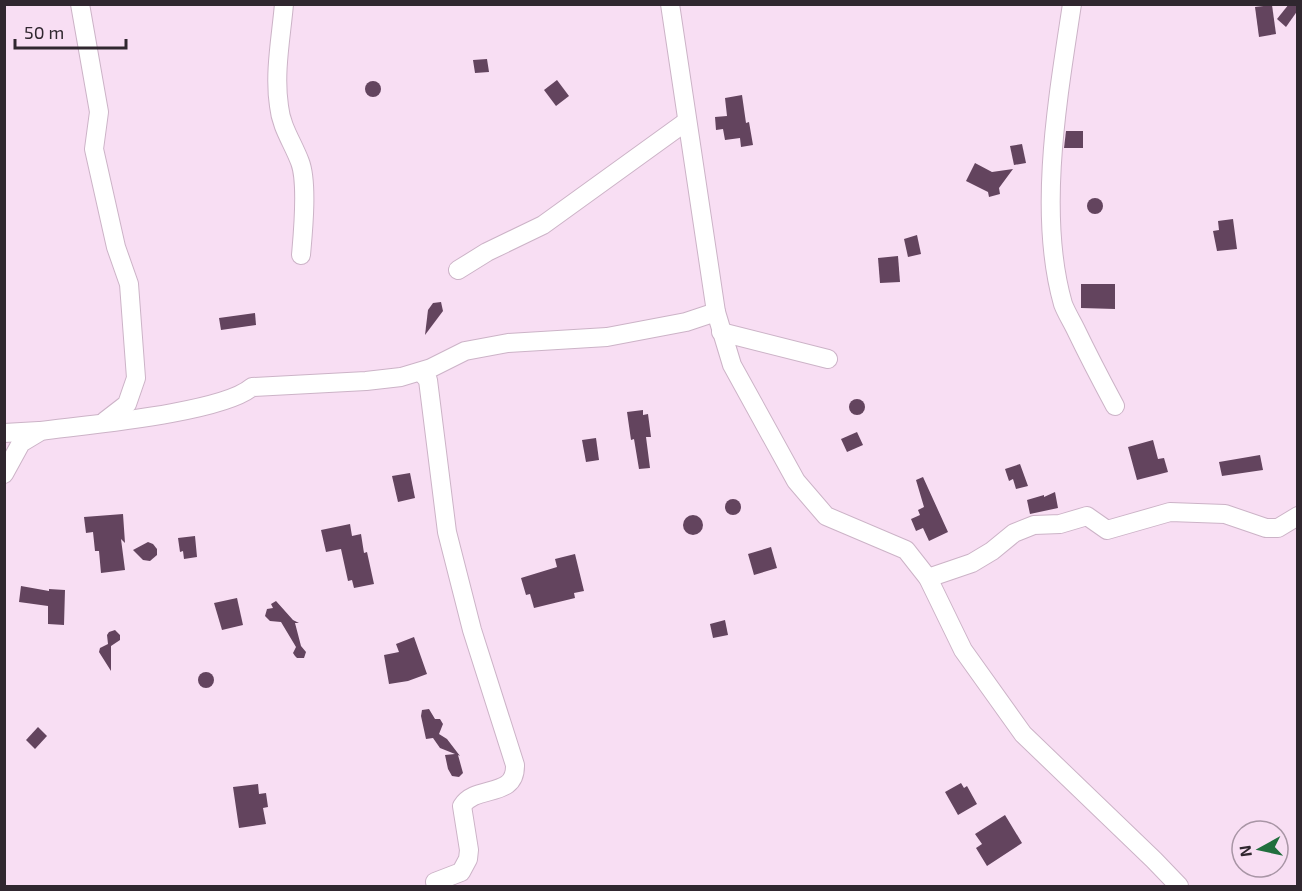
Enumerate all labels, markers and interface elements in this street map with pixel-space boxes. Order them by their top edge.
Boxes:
scale bar [15,12,126,50]
text: 50 m [24,21,64,43]
north arrow [1230,819,1290,879]
text: N [1234,844,1255,858]

